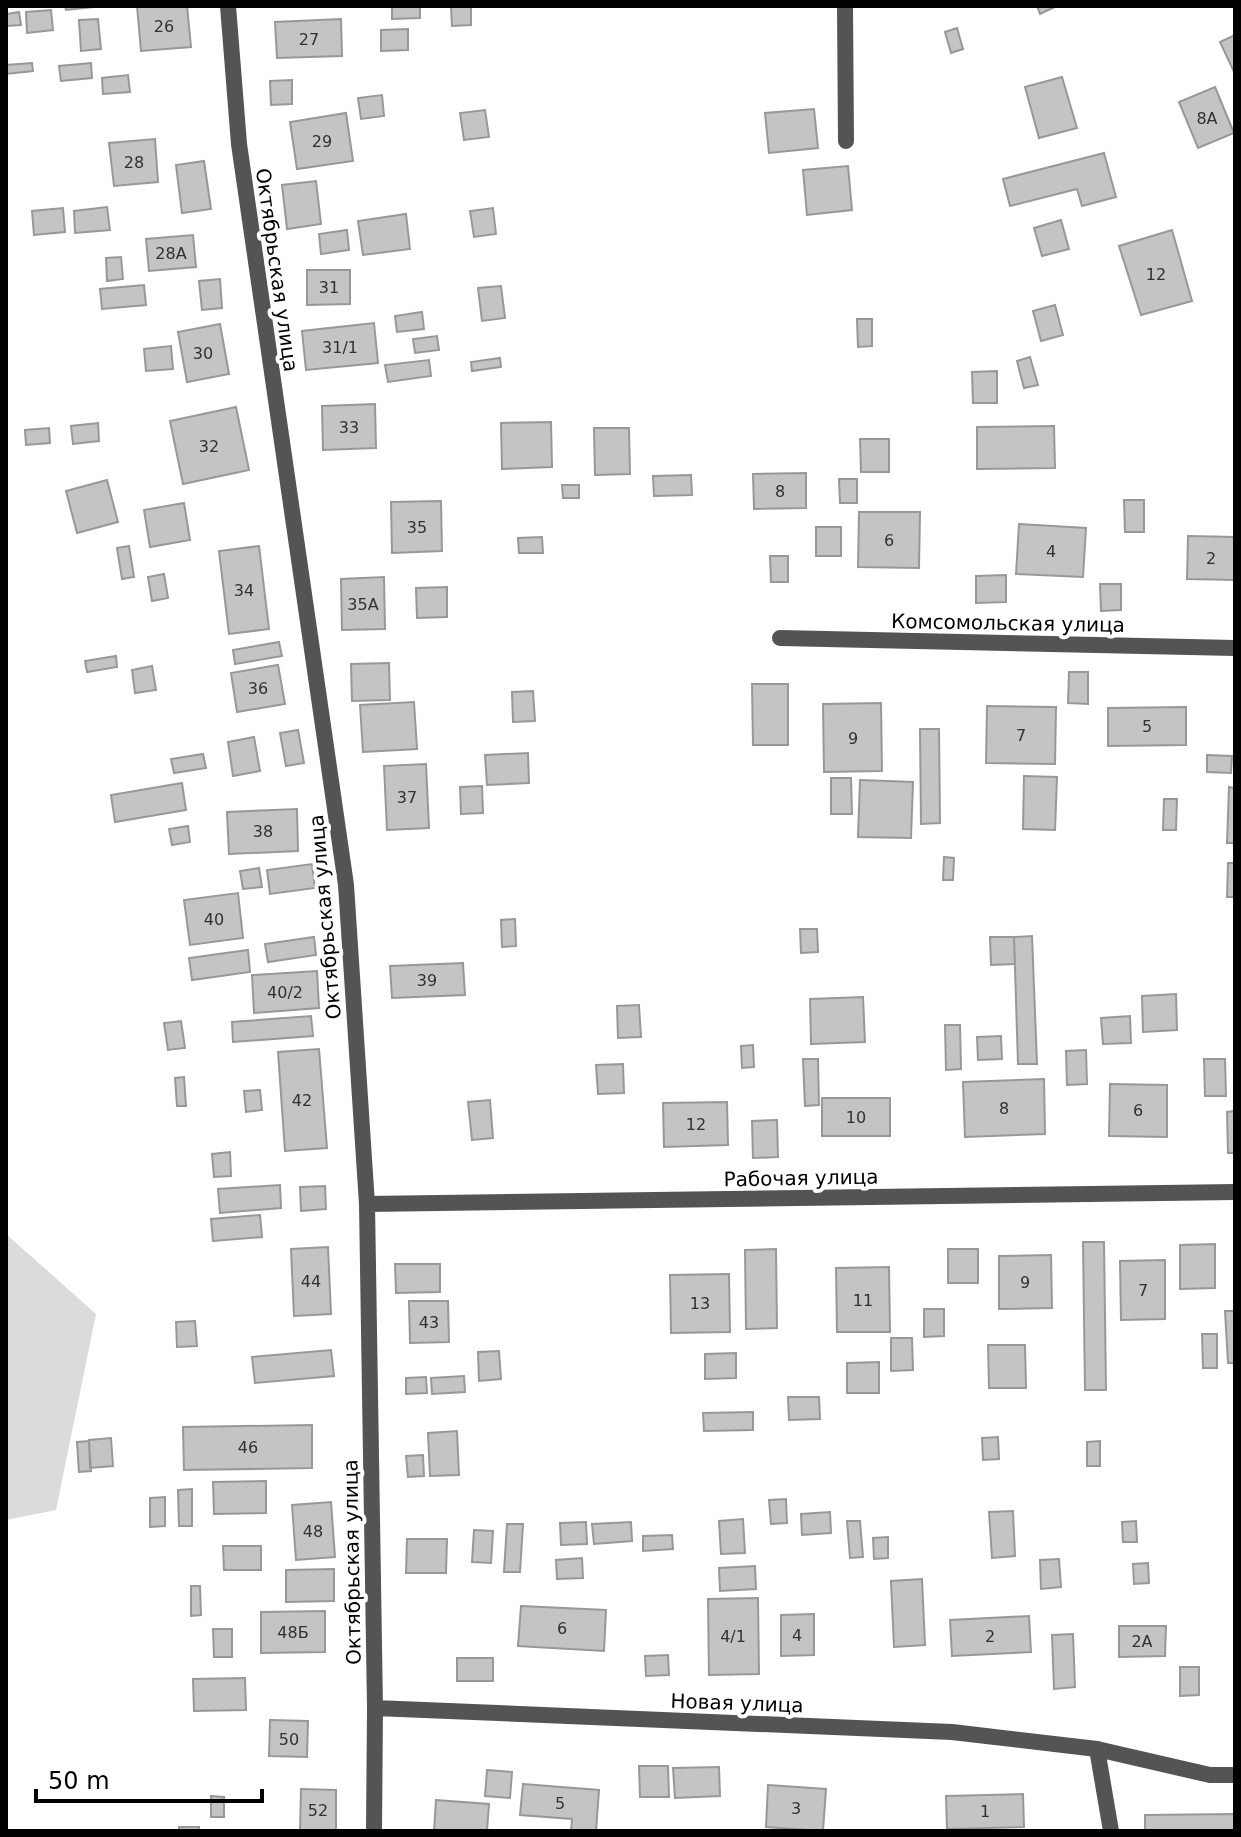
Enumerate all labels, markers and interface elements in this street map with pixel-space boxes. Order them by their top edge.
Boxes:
house number: 26 [154,17,174,36]
house number: 27 [299,30,319,49]
house number: 8А [1196,109,1218,128]
house number: 29 [312,132,332,151]
house number: 28 [124,153,144,172]
street label: Октябрьская улица [251,167,303,373]
house number: 28А [155,244,187,263]
house number: 12 [1146,265,1166,284]
house number: 31 [319,278,339,297]
house number: 31/1 [322,338,358,357]
house number: 30 [193,344,213,363]
house number: 33 [339,418,359,437]
house number: 32 [199,437,219,456]
house number: 8 [775,482,785,501]
house number: 35 [407,518,427,537]
house number: 6 [884,531,894,550]
house number: 4 [1046,542,1056,561]
house number: 2 [1206,549,1216,568]
house number: 34 [234,581,254,600]
house number: 35А [347,595,379,614]
street label: Комсомольская улица [891,609,1125,637]
house number: 36 [248,679,268,698]
house number: 5 [1142,717,1152,736]
house number: 7 [1016,726,1026,745]
house number: 9 [848,729,858,748]
house number: 37 [397,788,417,807]
street label: Октябрьская улица [304,814,346,1020]
house number: 38 [253,822,273,841]
house number: 40 [204,910,224,929]
house number: 39 [417,971,437,990]
house number: 40/2 [267,983,303,1002]
house number: 42 [292,1091,312,1110]
house number: 8 [999,1099,1009,1118]
house number: 6 [1133,1101,1143,1120]
house number: 10 [846,1108,866,1127]
house number: 12 [686,1115,706,1134]
street label: Рабочая улица [723,1165,879,1191]
house number: 44 [301,1272,321,1291]
house number: 9 [1020,1273,1030,1292]
house number: 7 [1138,1281,1148,1300]
house number: 11 [853,1291,873,1310]
house number: 13 [690,1294,710,1313]
house number: 43 [419,1313,439,1332]
house number: 46 [238,1438,258,1457]
street label: Октябрьская улица [338,1459,366,1665]
house number: 48 [303,1522,323,1541]
house number: 6 [557,1619,567,1638]
house number: 48Б [277,1623,309,1642]
house number: 4 [792,1626,802,1645]
house number: 4/1 [720,1627,746,1646]
house number: 2 [985,1627,995,1646]
house number: 2А [1131,1632,1153,1651]
street label: Новая улица [670,1689,804,1717]
house number: 50 [279,1730,299,1749]
scale bar [36,1753,262,1803]
text: 50 m [48,1767,110,1795]
house number: 5 [555,1794,565,1813]
house number: 3 [791,1799,801,1818]
house number: 52 [308,1801,328,1820]
house number: 1 [980,1802,990,1821]

